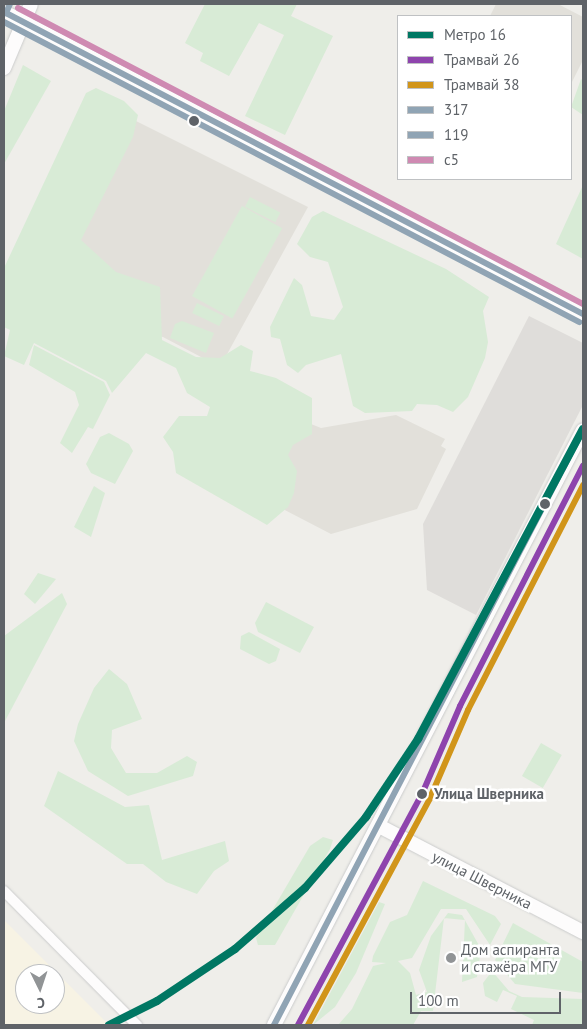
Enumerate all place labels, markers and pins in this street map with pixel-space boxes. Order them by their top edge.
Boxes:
unlabelled marker [189,116,199,126]
unlabelled marker [540,499,550,509]
marker: Улица Шверника [413,785,431,803]
place label: Улица Шверника [434,785,544,803]
place label: Дом аспиранта и стажёра МГУ [461,940,560,975]
marker: Дом аспиранта и стажёра МГУ [445,952,457,964]

